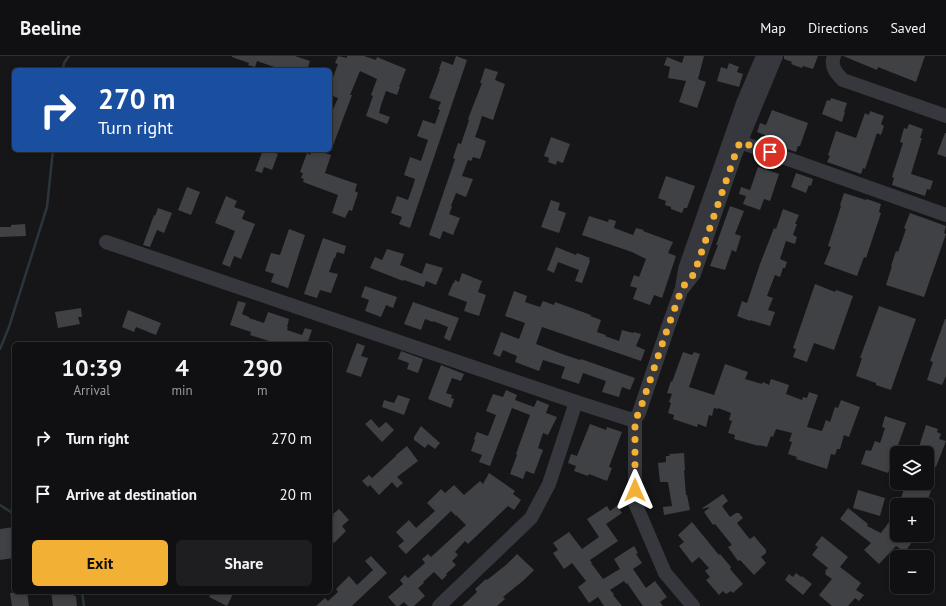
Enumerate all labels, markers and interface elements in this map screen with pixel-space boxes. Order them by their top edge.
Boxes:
text: Beeline [20,16,81,40]
text: Map [760,19,786,37]
text: Directions [808,19,868,37]
text: Saved [890,19,926,37]
text: 270 m [98,80,175,117]
icon: right [32,84,84,136]
text: Turn right [98,116,173,139]
pin [753,135,787,169]
icon: arrive [759,141,781,163]
text: 10:39 [61,352,122,383]
text: 4 [175,352,189,383]
text: 290 [242,352,283,383]
text: Arrival [74,382,110,399]
text: min [171,382,193,399]
text: m [257,382,268,399]
icon: right [32,427,54,449]
text: Turn right [66,429,129,448]
text: 270 m [271,429,312,448]
map controls [890,446,934,594]
button: layers [890,446,934,490]
position arrow [614,469,656,511]
icon: arrive [32,483,54,505]
text: Arrive at destination [66,485,197,504]
text: 20 m [279,485,312,504]
button: + [890,498,934,542]
button: Exit [32,540,168,586]
button: Share [176,540,312,586]
button: − [890,550,934,594]

